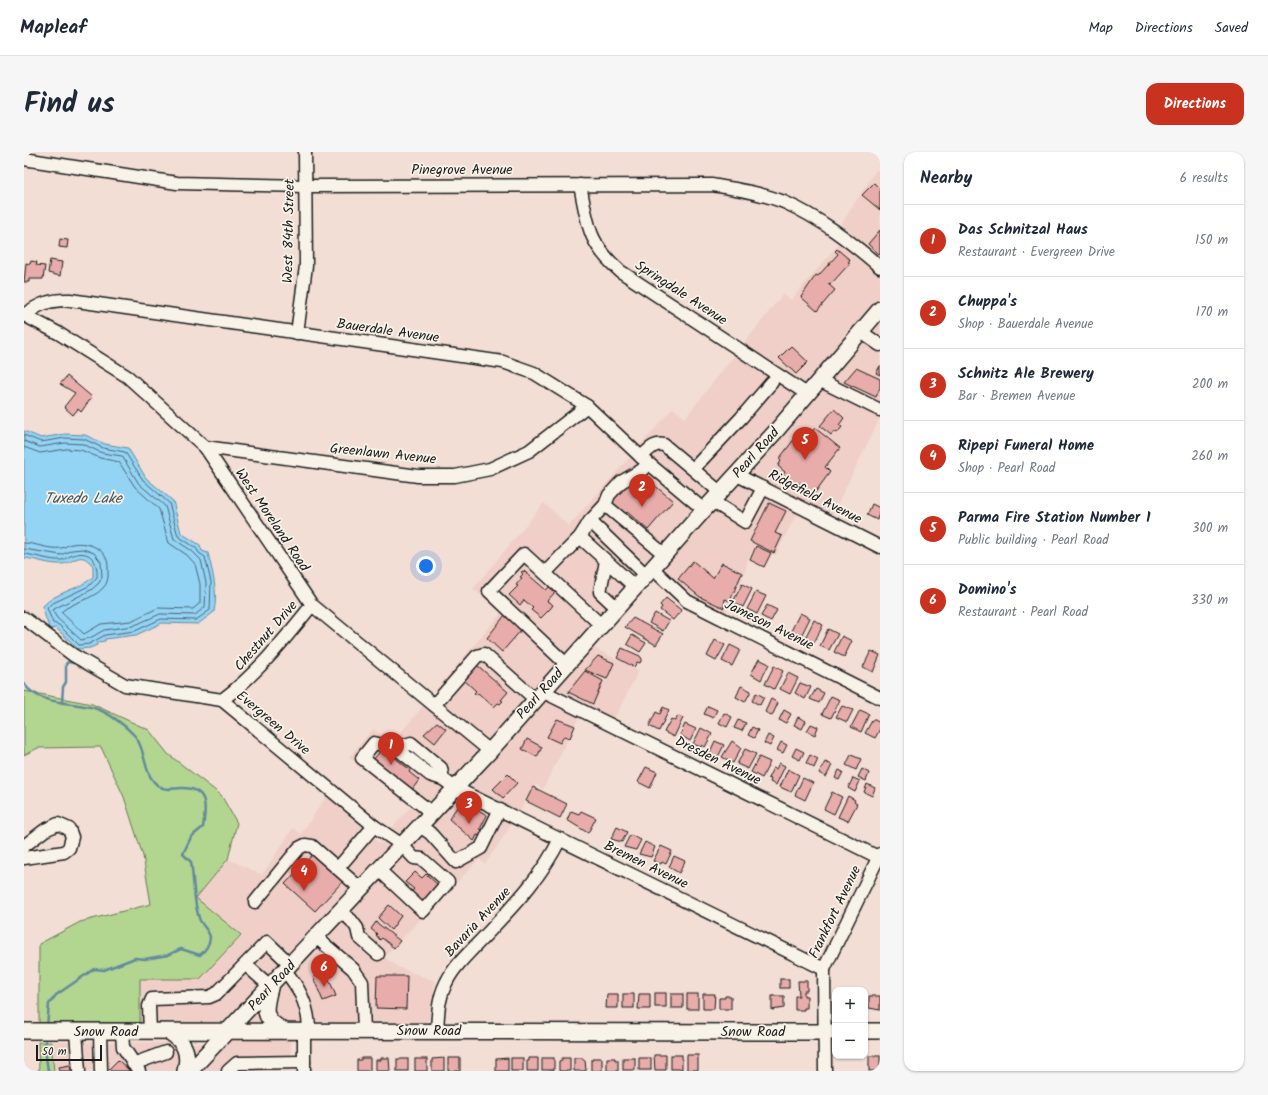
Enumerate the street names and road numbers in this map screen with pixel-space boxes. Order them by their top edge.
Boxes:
street label: Pinegrove Avenue [411,159,513,181]
street label: West 84th Street [277,178,301,283]
street label: Springdale Avenue [630,255,732,332]
street label: Bauerdale Avenue [335,313,441,349]
street label: Pearl Road [727,422,786,483]
street label: Greenlawn Avenue [329,437,438,471]
street label: West Moreland Road [229,464,315,577]
street label: Ridgefield Avenue [764,464,866,530]
street label: Jameson Avenue [721,594,818,656]
street label: Chestnut Drive [229,595,304,676]
street label: Pearl Road [511,663,570,724]
street label: Evergreen Drive [231,685,316,761]
street label: Dresden Avenue [671,731,765,792]
street label: Bremen Avenue [600,835,693,895]
street label: Frankfort Avenue [803,861,867,962]
street label: Bavaria Avenue [439,881,517,962]
street label: Pearl Road [243,955,302,1016]
street label: Snow Road [397,1020,462,1042]
street label: Snow Road [74,1021,139,1043]
street label: Snow Road [721,1021,786,1043]

